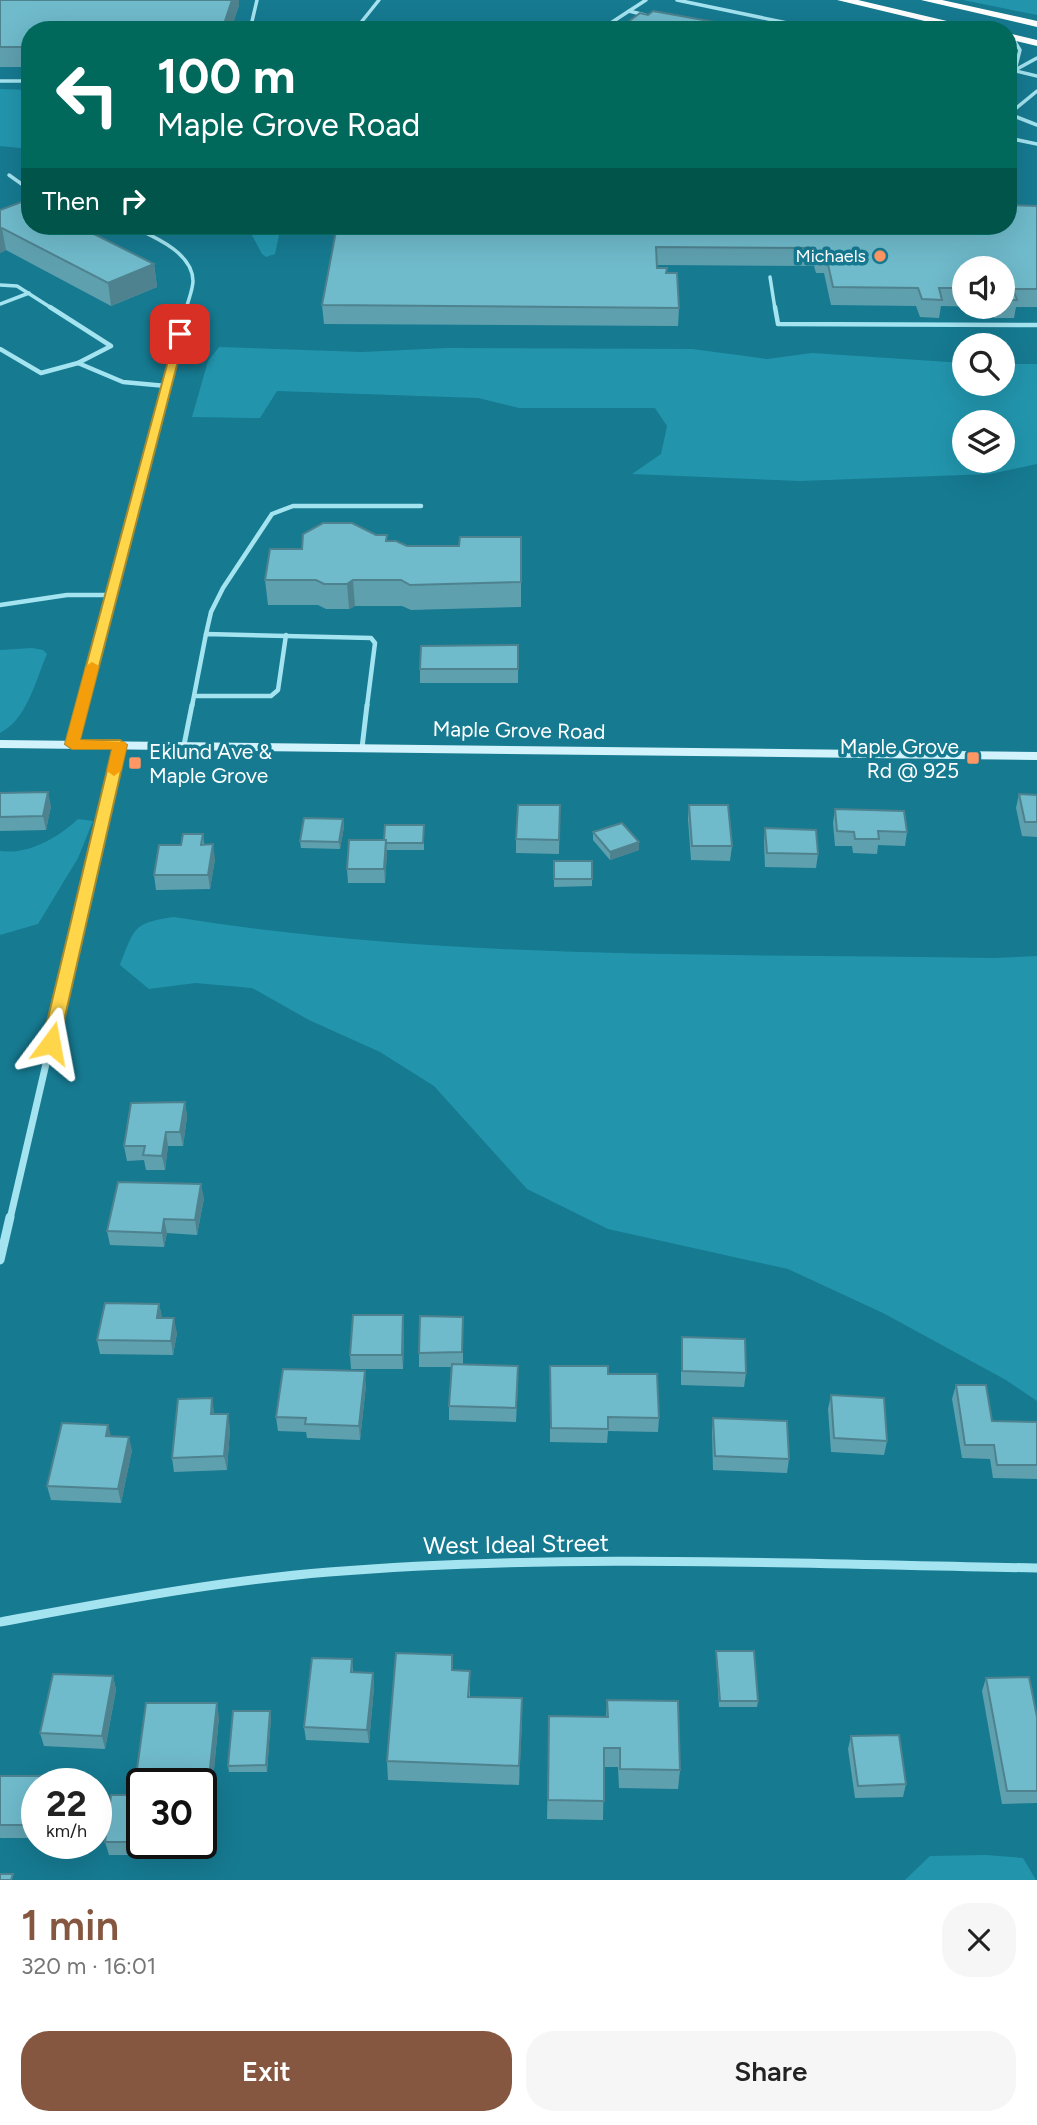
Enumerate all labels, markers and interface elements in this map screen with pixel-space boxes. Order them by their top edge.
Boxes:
text: 100 m [157,46,296,105]
icon: left [42,49,133,140]
text: Maple Grove Road [157,106,420,144]
icon: right [114,182,152,220]
text: Then [42,185,100,217]
place label: Michaels [795,245,866,267]
marker: Michaels [872,248,888,264]
map controls [952,256,1015,473]
button: sound [952,256,1015,319]
pin [150,304,210,364]
icon: arrive [161,315,199,353]
button: search [952,333,1015,396]
button: layers [952,410,1015,473]
street label: Maple Grove Road [432,716,606,744]
place label: Maple Grove Rd @ 925 [840,734,959,783]
place label: Eklund Ave & Maple Grove [149,739,272,788]
marker: Maple Grove Rd @ 925 [965,750,981,766]
marker: Eklund Ave & Maple Grove [127,755,143,771]
position arrow [14,1006,88,1080]
street label: West Ideal Street [423,1528,609,1560]
speed limit sign: 30 [126,1768,217,1859]
text: 22 [46,1783,87,1825]
text: km/h [46,1820,87,1842]
text: 1 min [21,1900,119,1951]
button: close [942,1903,1016,1977]
text: 320 m · 16:01 [21,1952,156,1980]
button: Exit [21,2031,512,2111]
button: Share [526,2031,1016,2111]

